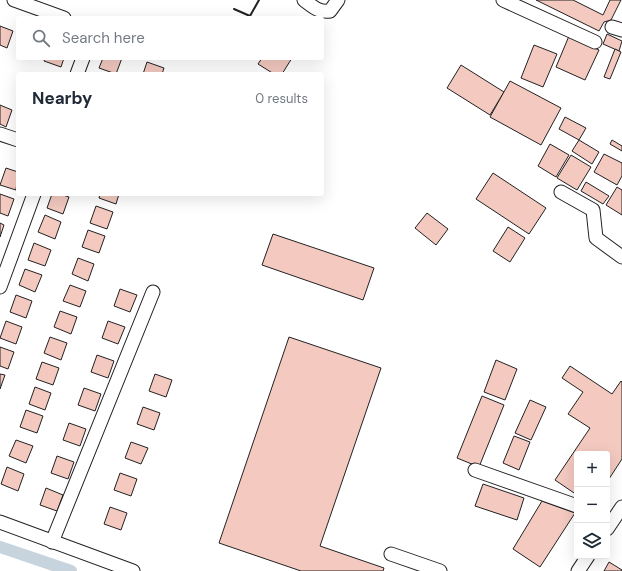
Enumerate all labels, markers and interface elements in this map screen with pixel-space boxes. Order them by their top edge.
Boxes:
search box [16,16,324,60]
icon: search [30,27,52,49]
text: Search here [62,28,145,48]
text: Nearby [32,87,92,109]
text: 0 results [255,90,308,107]
map controls [574,451,610,559]
button: + [574,451,610,487]
button: − [574,487,610,523]
button: layers [574,523,610,559]

